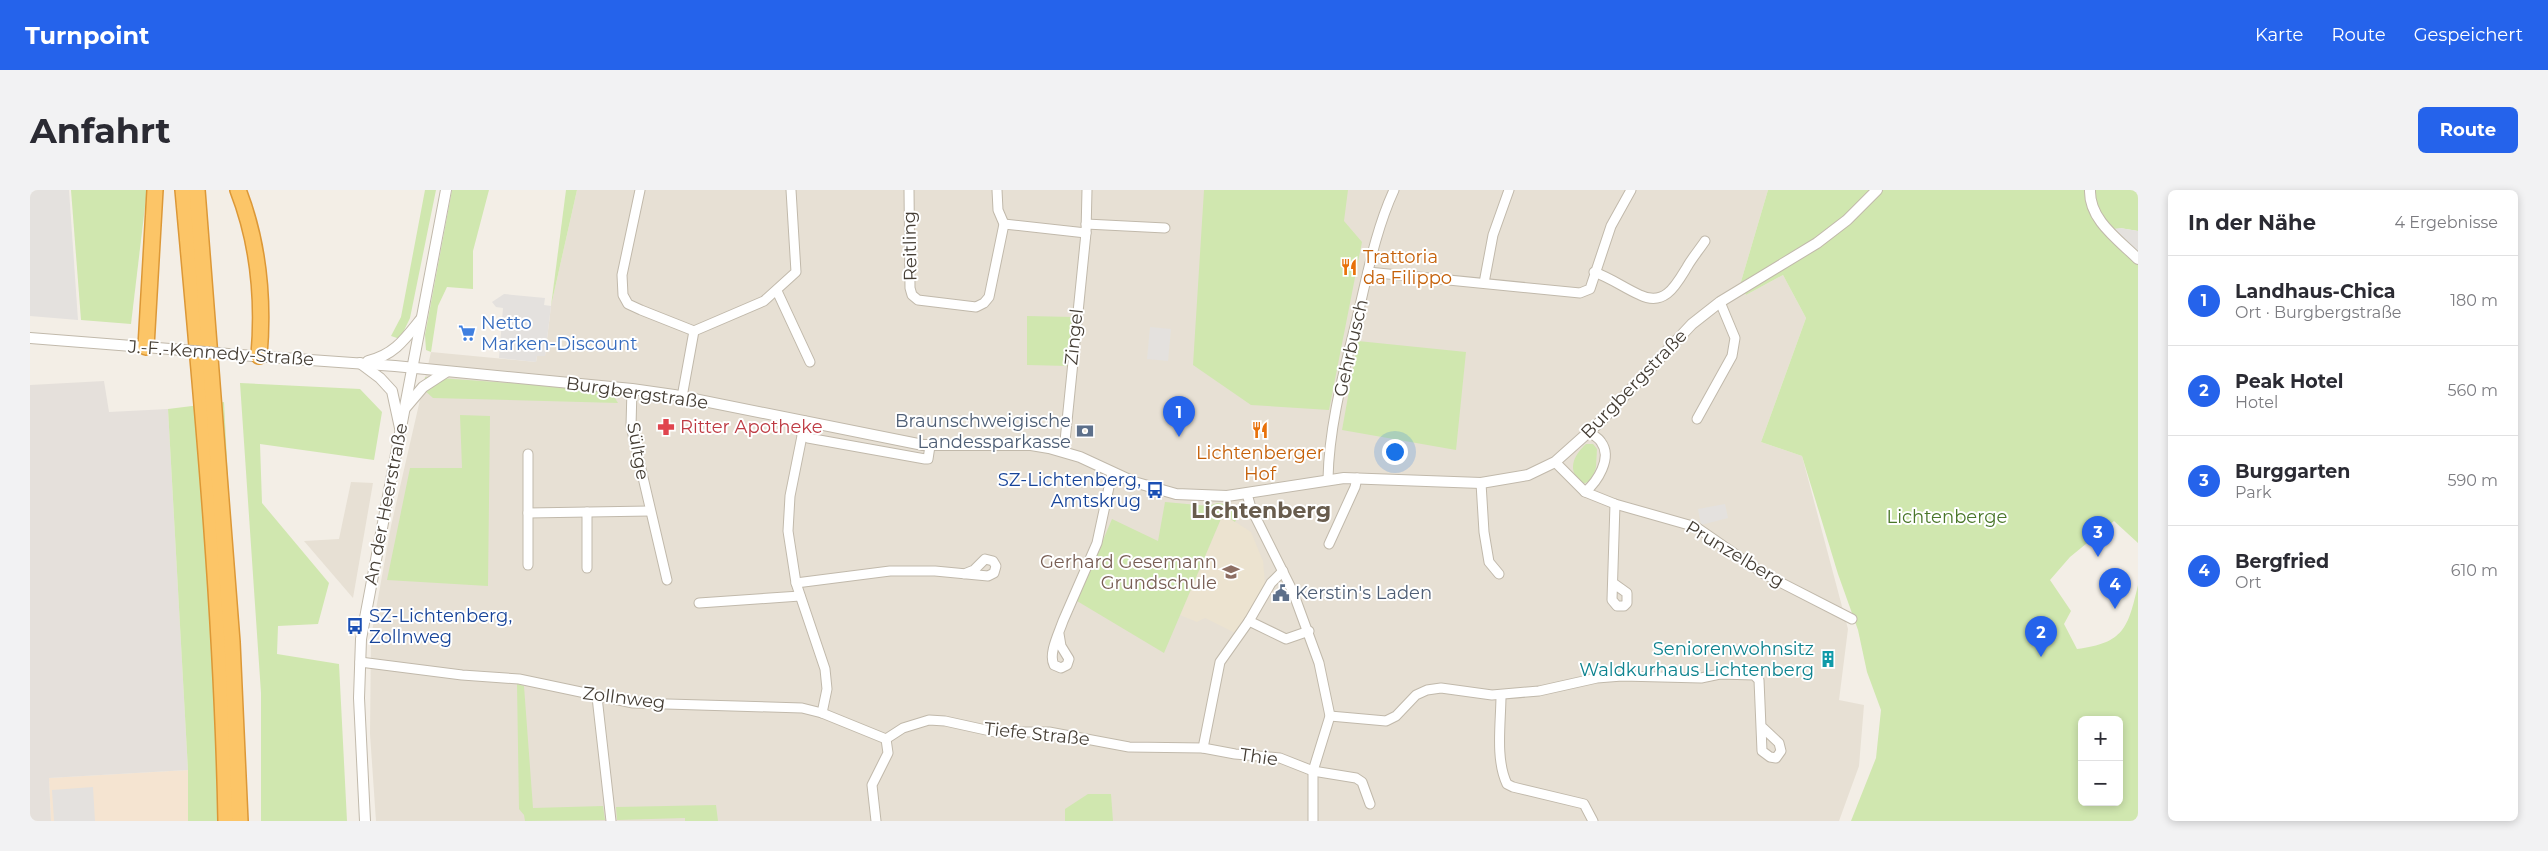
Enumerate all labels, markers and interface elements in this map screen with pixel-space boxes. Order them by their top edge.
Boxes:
text: Turnpoint [25,21,149,50]
text: Karte [2255,24,2303,46]
text: Route [2331,24,2386,46]
text: Gespeichert [2414,24,2523,46]
button: Route [2418,107,2518,153]
text: Anfahrt [30,109,171,152]
text: In der Nähe [2188,210,2316,235]
street label: Reitling [898,211,922,281]
text: 4 Ergebnisse [2394,213,2498,232]
place label: Trattoria da Filippo [1363,246,1452,289]
restaurant icon: Trattoria da Filippo [1339,257,1359,277]
text: Landhaus-Chica [2235,280,2396,303]
text: 1 [2201,291,2207,310]
text: 180 m [2450,291,2498,310]
street label: Gehrbusch [1329,297,1373,399]
text: Ort · Burgbergstraße [2235,303,2402,322]
street label: Zingel [1060,308,1088,366]
place label: Netto Marken-Discount [481,312,638,355]
supermarket icon: Netto Marken-Discount [457,323,477,343]
street label: Burgbergstraße [1576,325,1692,443]
street label: J.-F.-Kennedy-Straße [126,335,315,370]
text: Peak Hotel [2235,370,2343,393]
street label: Burgbergstraße [564,372,710,414]
text: 2 [2199,381,2209,400]
text: 560 m [2447,381,2498,400]
text: Hotel [2235,393,2278,412]
pin: 1 [1163,396,1195,437]
place label: Braunschweigische Landessparkasse [895,410,1071,453]
place label: Ritter Apotheke [680,416,823,438]
pharmacy icon: Ritter Apotheke [656,417,676,437]
restaurant icon: Lichtenberger Hof [1250,420,1270,440]
street label: An der Heerstraße [360,421,413,587]
street label: Sültge [622,421,654,482]
bank icon: Braunschweigische Landessparkasse [1075,421,1095,441]
your location [1382,439,1408,465]
place label: Lichtenberger Hof [1196,442,1324,485]
text: Burggarten [2235,460,2350,483]
place label: SZ-Lichtenberg, Amtskrug [998,469,1141,512]
text: 3 [2199,471,2209,490]
text: 590 m [2447,471,2498,490]
bus stop icon: SZ-Lichtenberg, Amtskrug [1145,480,1165,500]
text: Park [2235,483,2272,502]
district label: Lichtenberg [1191,497,1331,524]
park label: Lichtenberge [1887,506,2008,528]
street label: Prunzelberg [1682,516,1788,592]
pin: 3 [2082,516,2114,557]
text: Bergfried [2235,550,2329,573]
place label: Gerhard Gesemann Grundschule [1040,551,1217,594]
text: 4 [2198,561,2210,580]
text: 610 m [2451,561,2498,580]
school or university icon: Gerhard Gesemann Grundschule [1221,562,1241,582]
pin: 4 [2099,568,2131,609]
text: Ort [2235,573,2262,592]
place label: Kerstin's Laden [1295,582,1432,604]
public building icon: Kerstin's Laden [1271,583,1291,603]
place label: SZ-Lichtenberg, Zollnweg [369,605,512,648]
bus stop icon: SZ-Lichtenberg, Zollnweg [345,616,365,636]
pin: 2 [2025,616,2057,657]
place label: Seniorenwohnsitz Waldkurhaus Lichtenberg [1579,638,1814,681]
building icon: Seniorenwohnsitz Waldkurhaus Lichtenberg [1818,649,1838,669]
street label: Zollnweg [581,682,667,714]
map controls [2078,716,2123,806]
button: + [2078,716,2123,761]
street label: Tiefe Straße [983,718,1091,750]
street label: Thie [1239,743,1280,771]
button: − [2078,761,2123,806]

